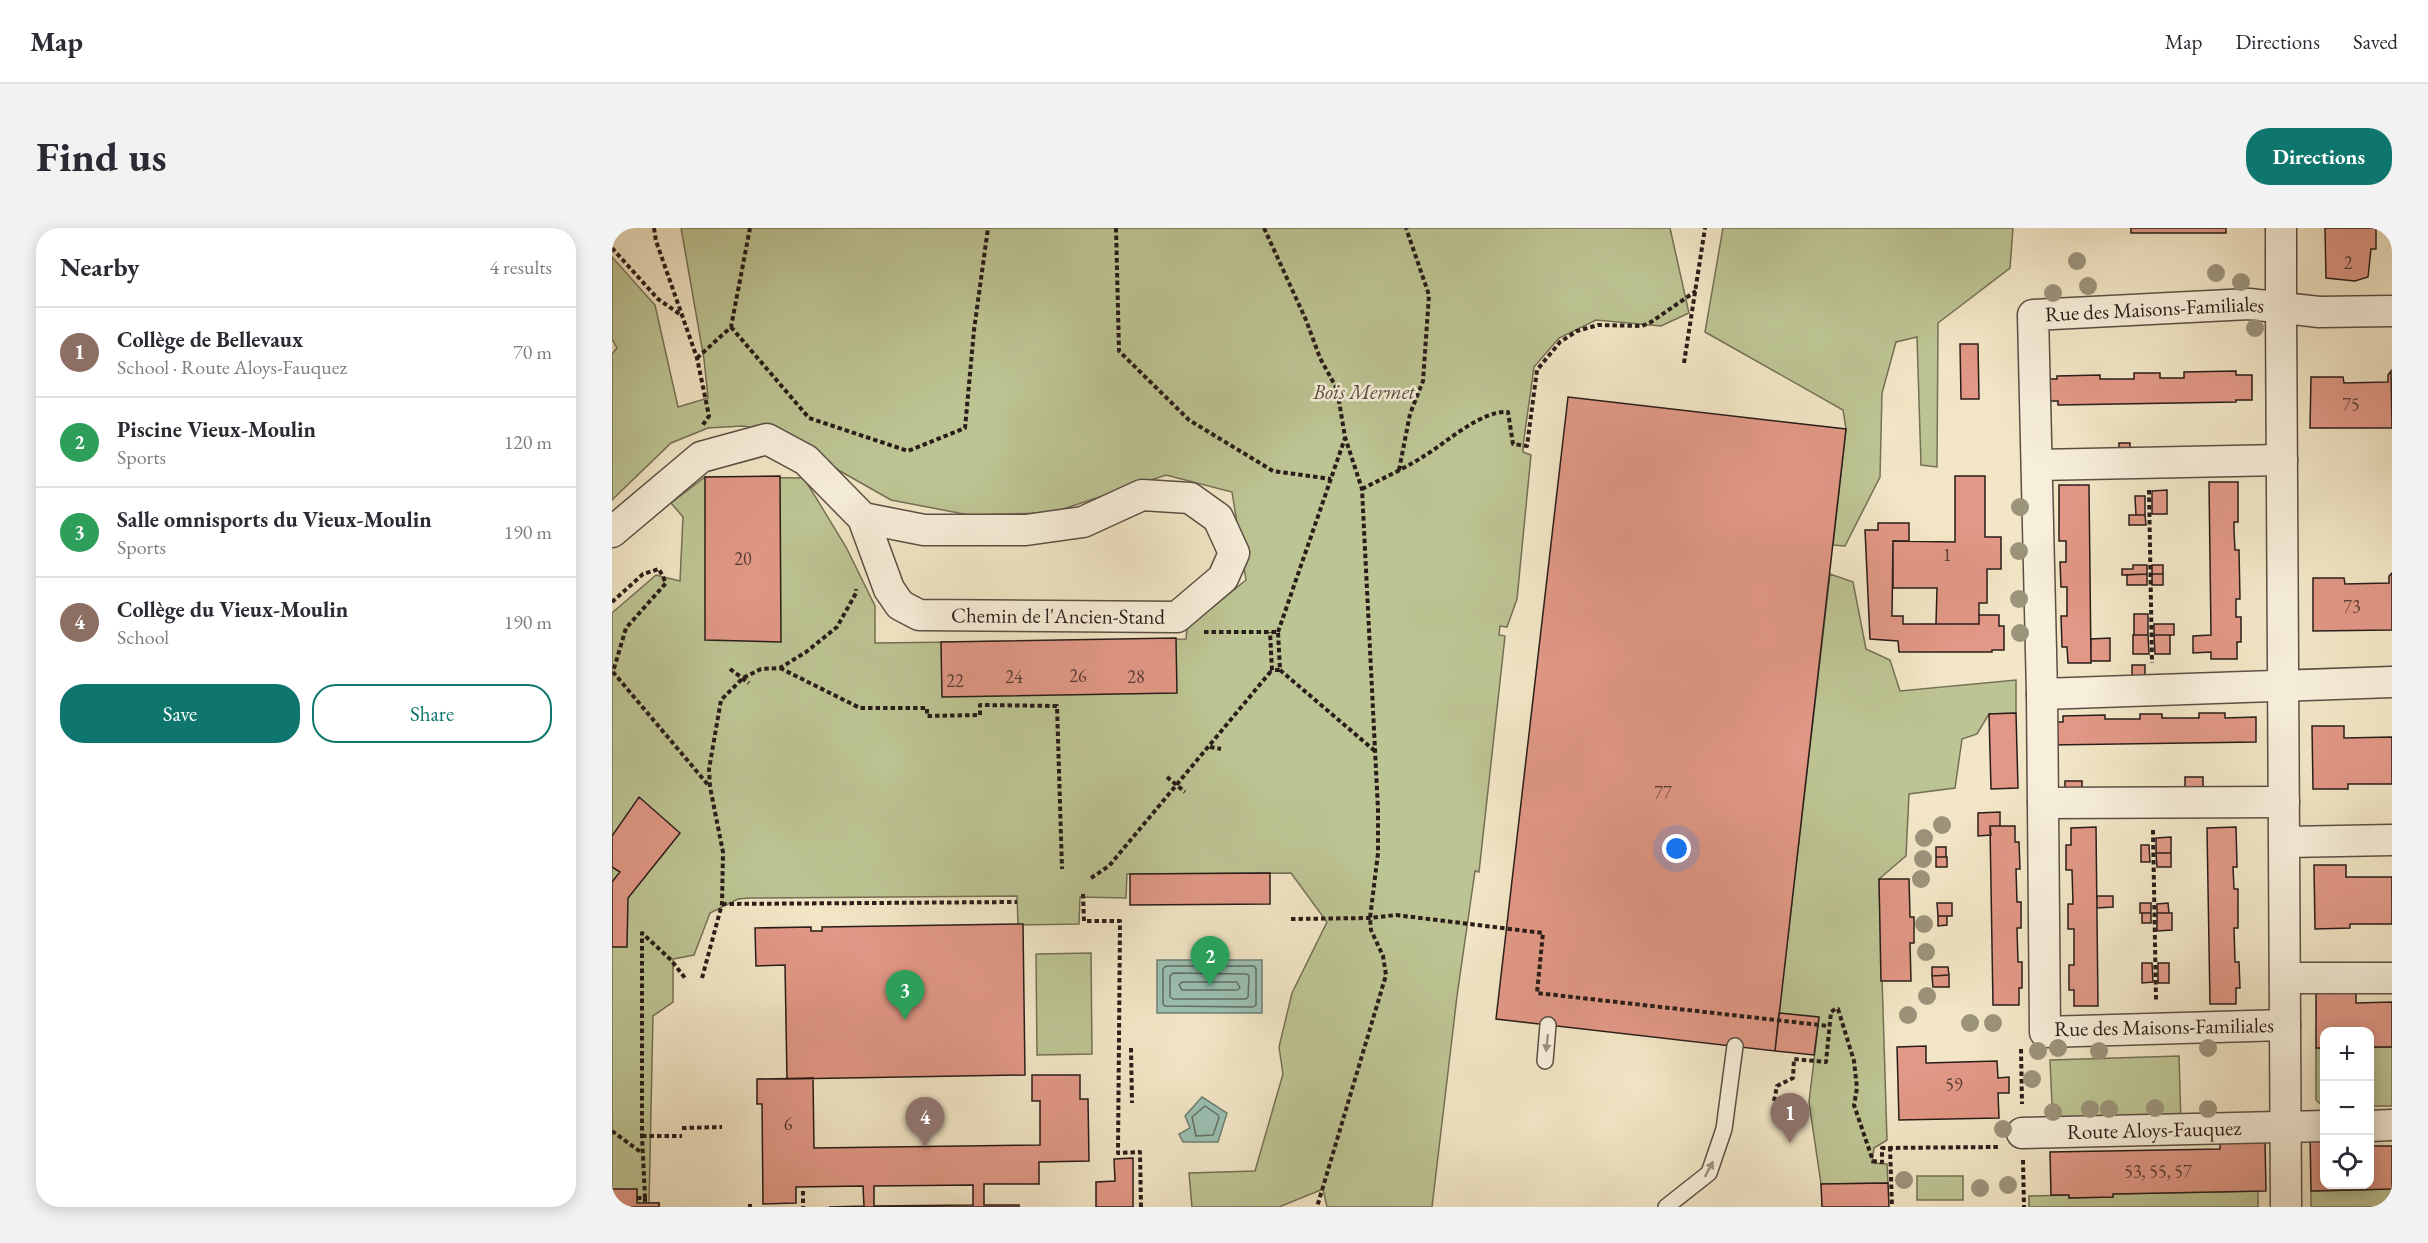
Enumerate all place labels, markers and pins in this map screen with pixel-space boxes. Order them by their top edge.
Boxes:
pin: 2 [1190,936,1230,986]
pin: 3 [886,970,924,1020]
pin: 1 [1770,1094,1810,1143]
pin: 4 [906,1098,944,1147]

